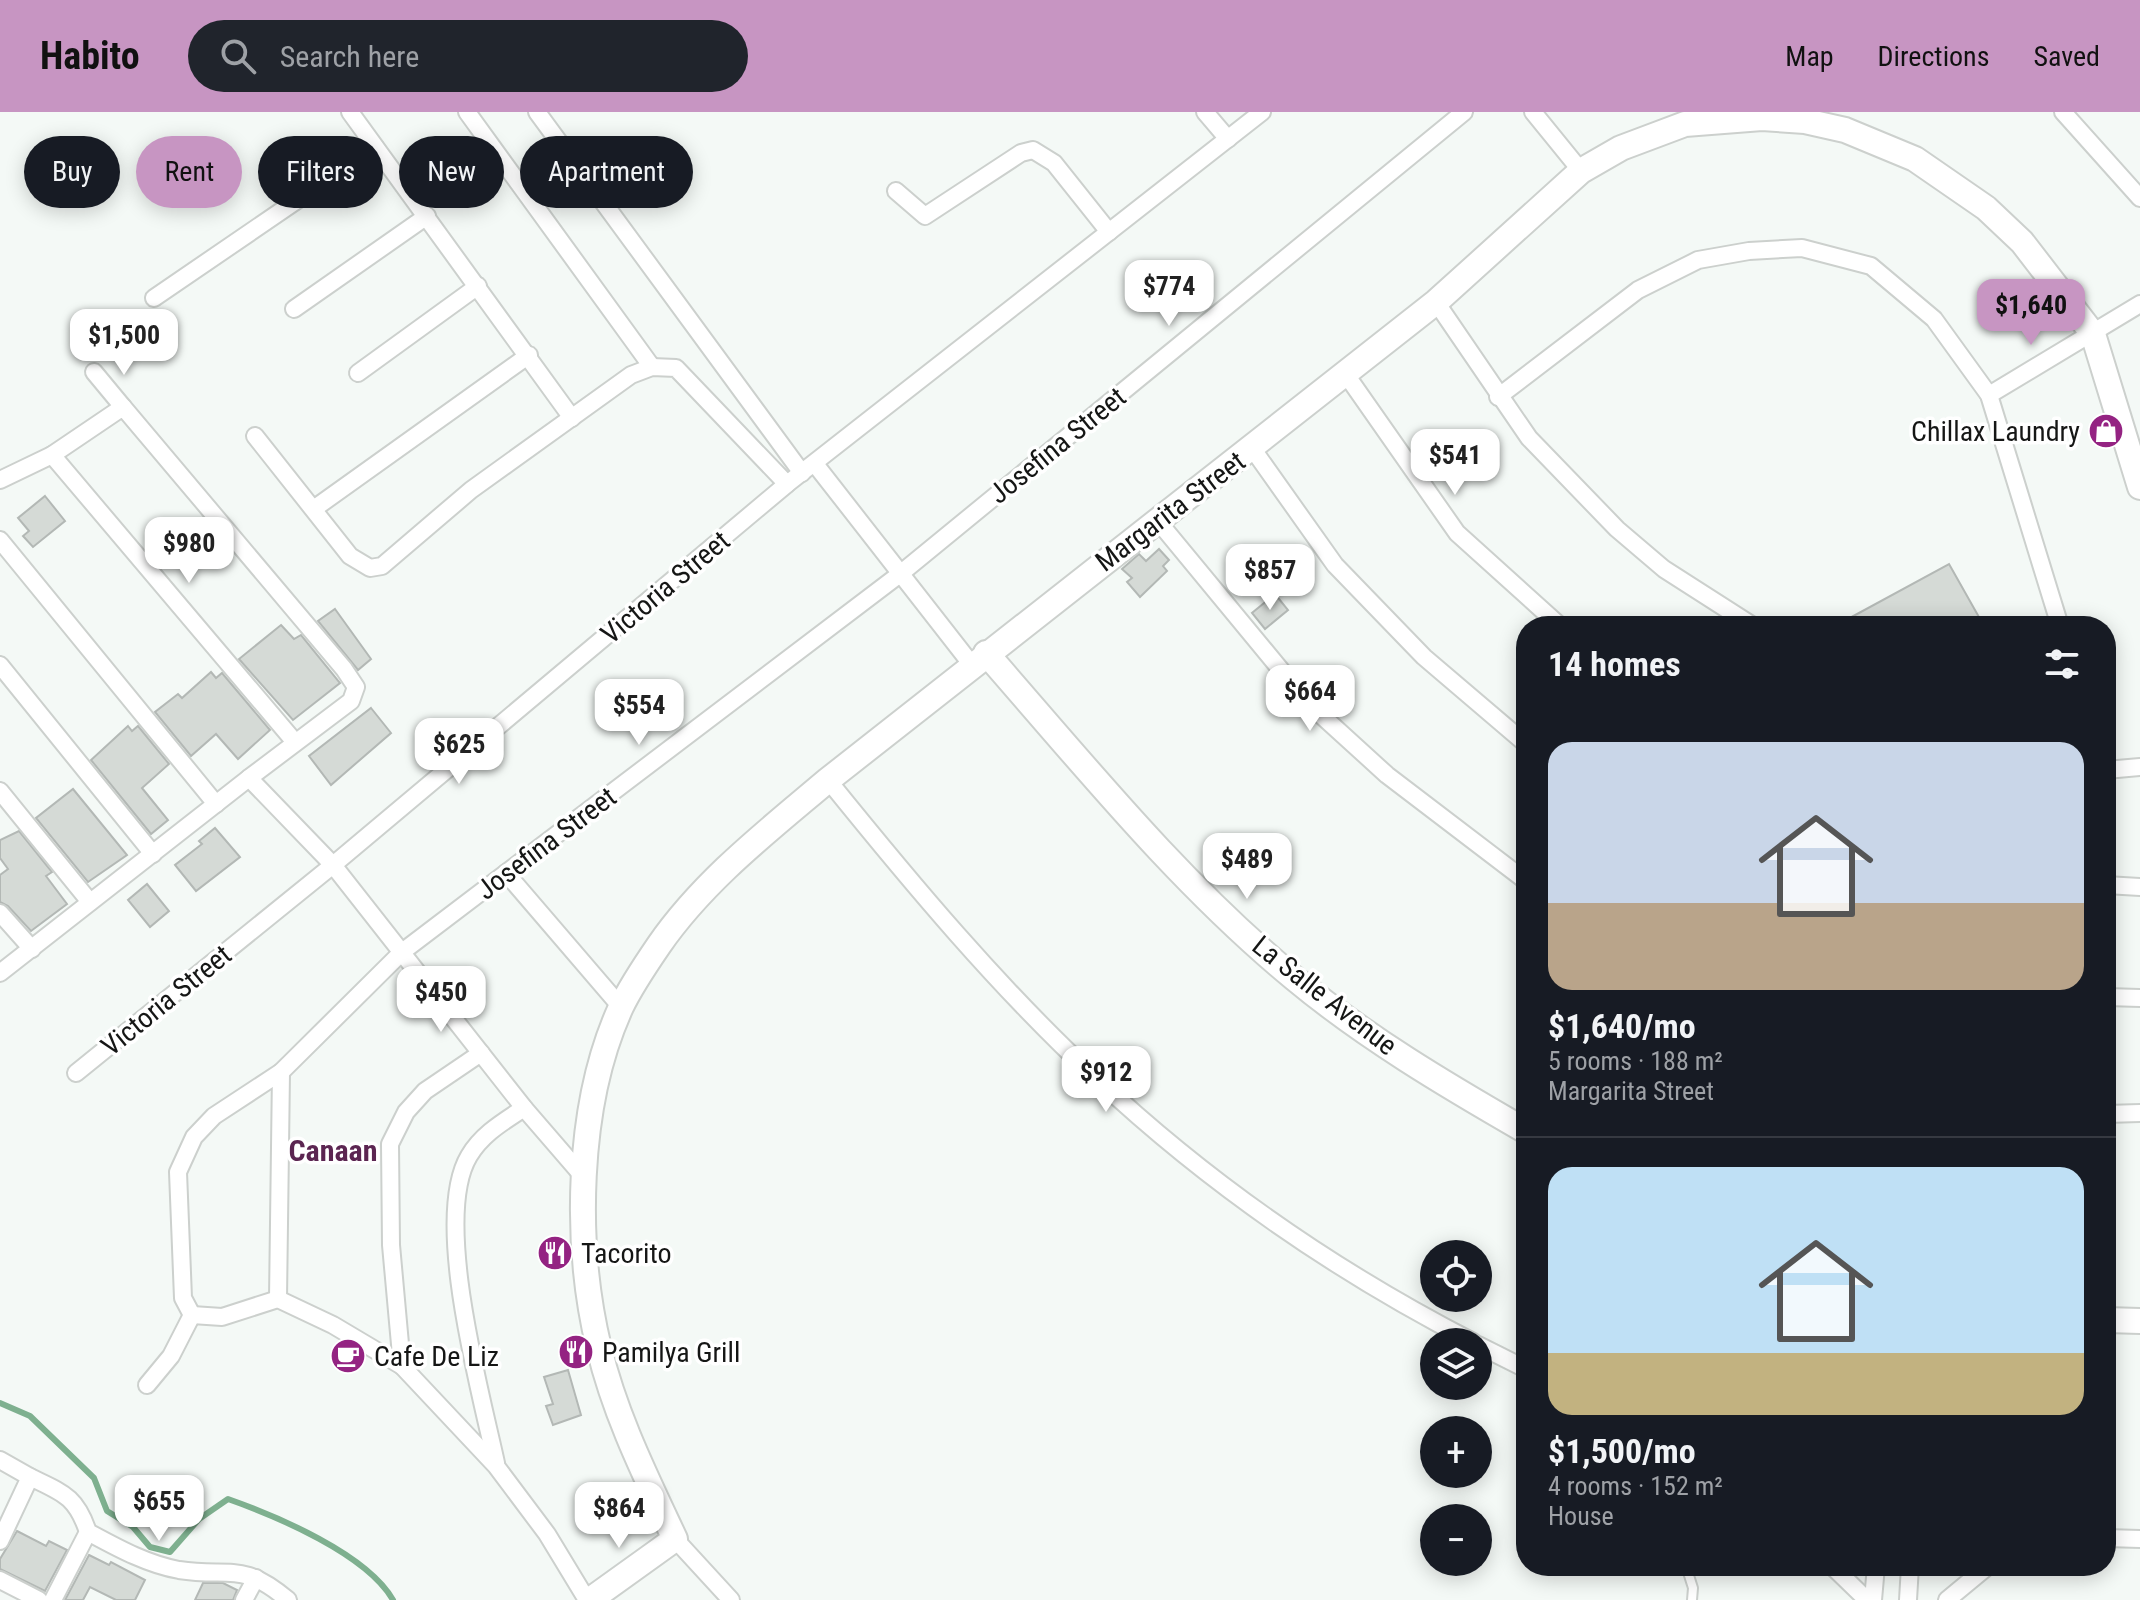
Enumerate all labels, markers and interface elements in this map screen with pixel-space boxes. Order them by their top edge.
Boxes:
search box [188,20,748,92]
text: Habito [40,34,140,78]
icon: search [216,34,260,78]
text: Search here [280,39,419,74]
text: Map [1785,40,1834,73]
text: Directions [1878,40,1989,73]
text: Saved [2033,40,2100,73]
chip: Buy [24,136,120,208]
chip: Rent [136,136,242,208]
chip: Filters [258,136,383,208]
chip: New [399,136,504,208]
chip: Apartment [520,136,693,208]
pin: $774 [1122,260,1216,328]
text: $774 [1143,271,1195,301]
pin: $1,640 [1966,279,2096,347]
text: $1,640 [1995,290,2067,320]
pin: $1,500 [59,309,189,377]
text: $1,500 [88,320,160,350]
street label: Josefina Street [982,380,1132,511]
shop icon: Chillax Laundry [2087,412,2125,450]
place label: Chillax Laundry [1911,415,2080,448]
pin: $541 [1408,429,1502,497]
text: $541 [1429,440,1481,470]
street label: Margarita Street [1089,444,1252,578]
pin: $980 [142,517,236,585]
street label: Victoria Street [594,524,736,651]
text: $980 [163,528,215,558]
pin: $857 [1223,544,1317,612]
text: $857 [1244,555,1296,585]
icon: filters [2040,642,2084,686]
text: 14 homes [1548,644,1681,684]
pin: $664 [1263,665,1357,733]
text: $664 [1284,676,1336,706]
pin: $554 [592,679,686,747]
text: $554 [613,690,665,720]
pin: $625 [412,718,506,786]
text: $625 [433,729,485,759]
street label: Josefina Street [470,780,623,907]
icon: home [1744,794,1888,938]
pin: $489 [1200,833,1294,901]
text: $489 [1221,844,1273,874]
street label: La Salle Avenue [1246,929,1403,1062]
street label: Victoria Street [95,938,238,1063]
pin: $450 [394,966,488,1034]
text: $450 [415,977,467,1007]
text: $1,640/mo [1548,1006,1696,1046]
pin: $912 [1059,1046,1153,1114]
text: 5 rooms · 188 m² [1548,1046,1723,1076]
text: $912 [1080,1057,1132,1087]
text: Margarita Street [1548,1076,1714,1106]
district label: Canaan [288,1133,378,1168]
icon: home [1744,1219,1888,1363]
restaurant icon: Tacorito [536,1234,574,1272]
place label: Tacorito [581,1237,671,1270]
map controls [1420,1240,1492,1576]
button: locate [1420,1240,1492,1312]
button: layers [1420,1328,1492,1400]
restaurant icon: Pamilya Grill [557,1333,595,1371]
place label: Pamilya Grill [602,1336,740,1369]
cafe icon: Cafe De Liz [329,1337,367,1375]
place label: Cafe De Liz [374,1340,499,1373]
button: + [1420,1416,1492,1488]
text: $1,500/mo [1548,1431,1696,1471]
text: 4 rooms · 152 m² [1548,1471,1723,1501]
pin: $655 [112,1475,206,1543]
pin: $864 [572,1482,666,1550]
text: $655 [133,1486,185,1516]
text: $864 [593,1493,645,1523]
text: House [1548,1501,1614,1531]
button: − [1420,1504,1492,1576]

